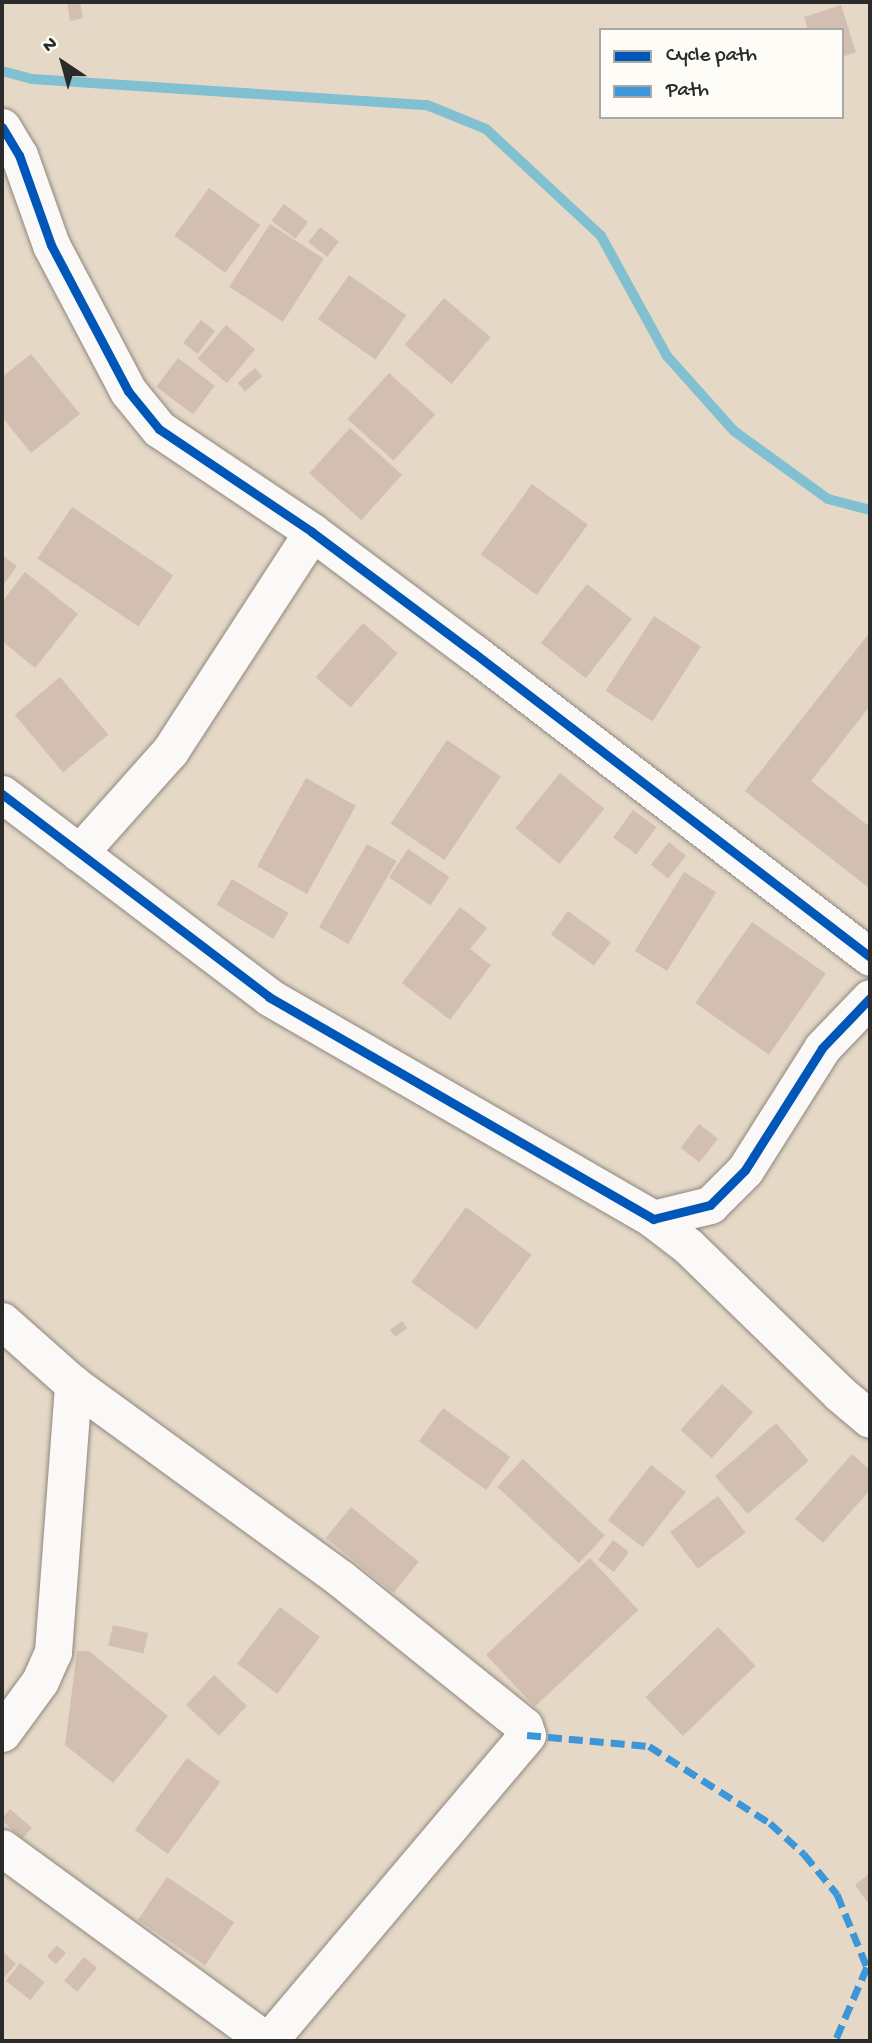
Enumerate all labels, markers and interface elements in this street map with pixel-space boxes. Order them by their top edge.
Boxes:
north arrow [28,28,98,98]
legend [599,28,844,119]
text: N [39,33,62,59]
text: Cycle path [666,44,757,69]
text: Path [666,79,709,104]

